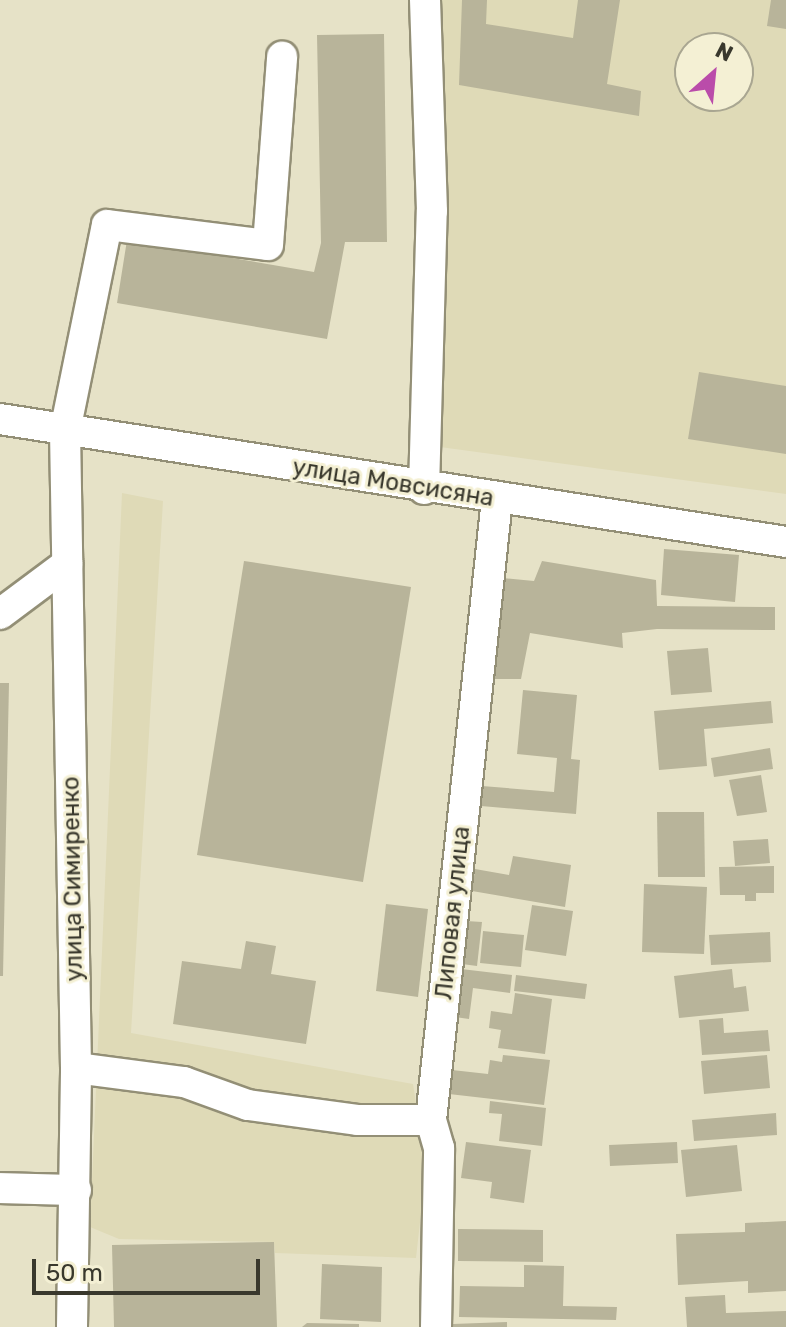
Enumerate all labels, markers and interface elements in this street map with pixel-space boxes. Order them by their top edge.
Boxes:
north arrow [674,32,754,112]
text: N [711,36,737,68]
street label: улица Мовсисяна [290,453,496,513]
street label: улица Симиренко [57,776,89,982]
street label: Липовая улица [430,825,476,1001]
scale bar [36,1243,264,1293]
text: 50 m [46,1259,103,1287]

